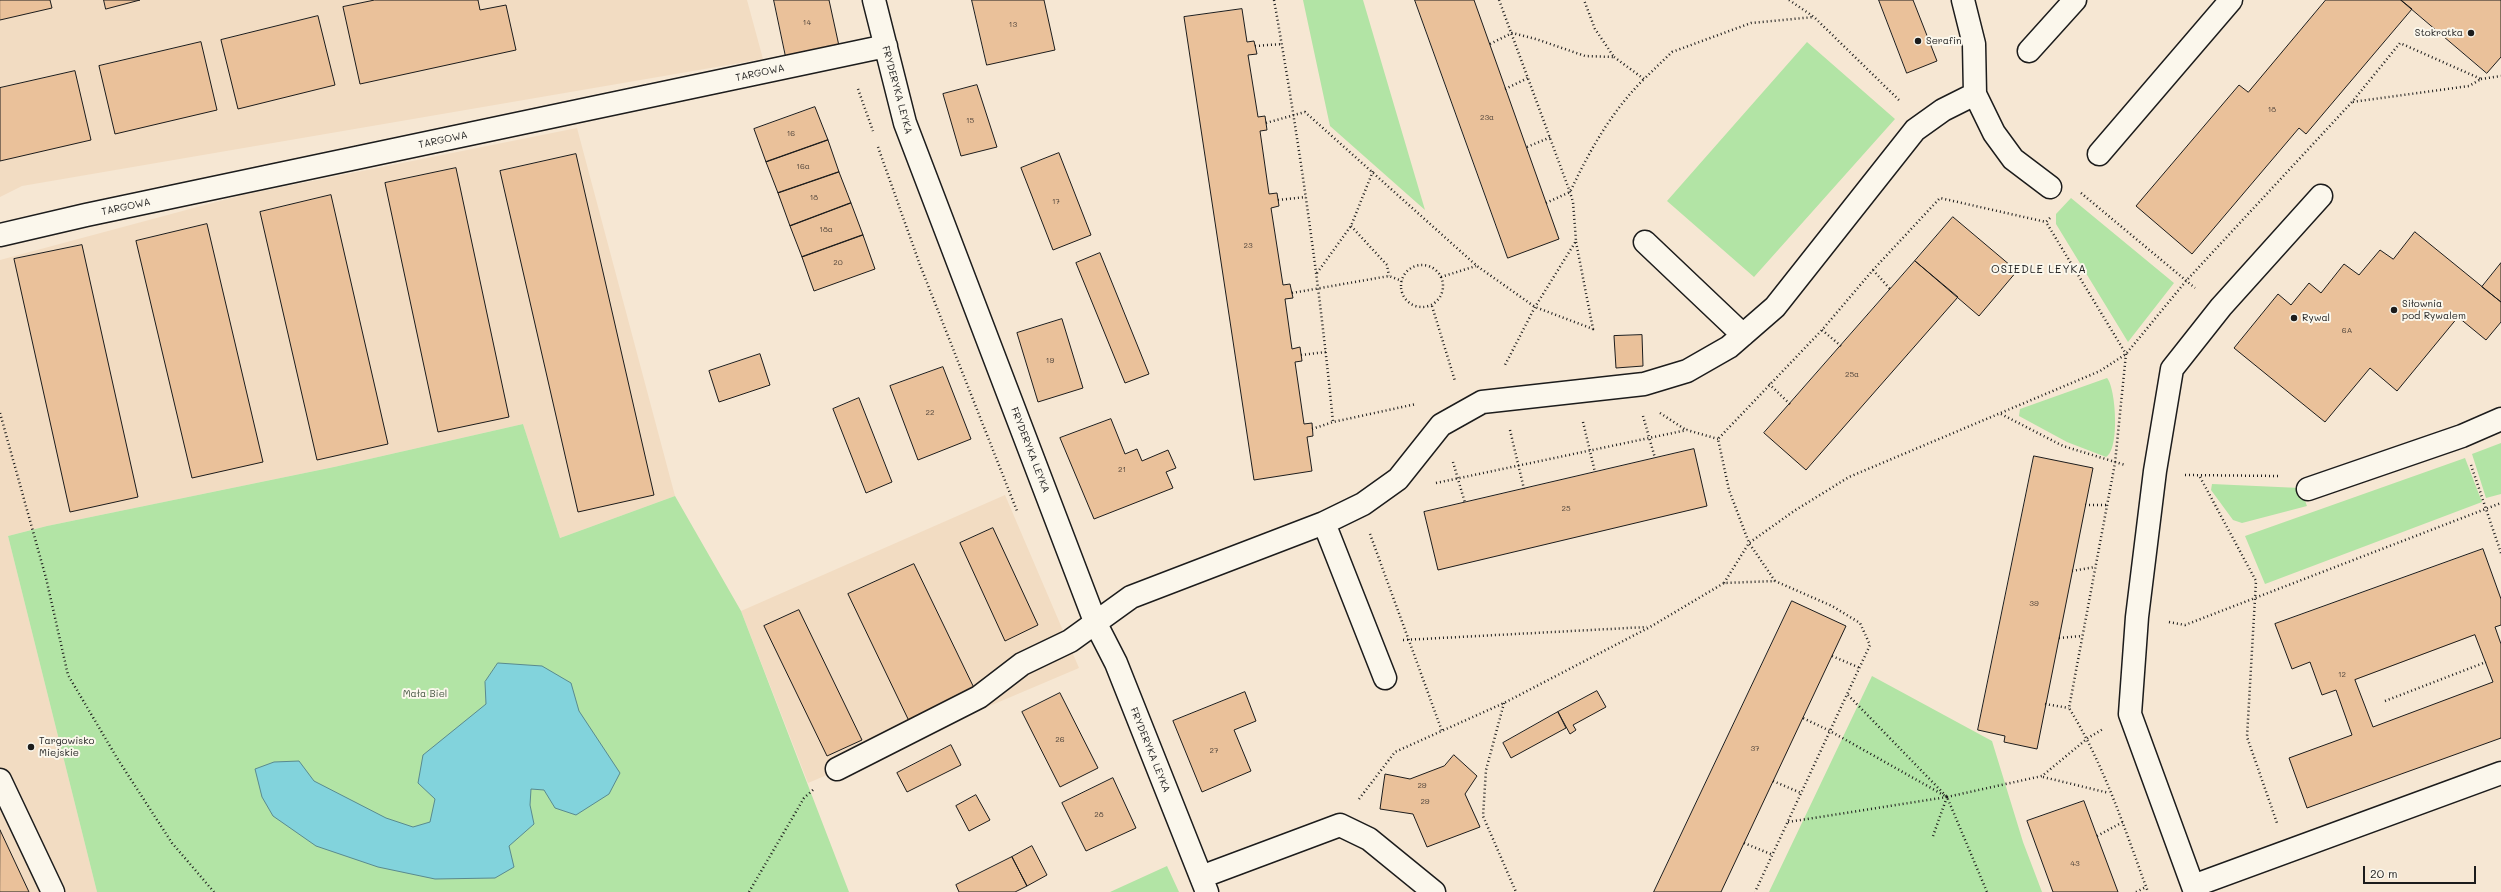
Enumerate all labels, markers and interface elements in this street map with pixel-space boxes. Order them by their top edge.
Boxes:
house number: 14 [803,18,811,28]
house number: 13 [1009,20,1017,30]
place label: Stokrotka [2415,27,2463,39]
marker: Stokrotka [2466,28,2476,38]
place label: Serafin [1926,35,1962,47]
marker: Serafin [1913,36,1923,46]
street label: FRYDERYKA LEYKA [879,45,915,135]
street label: TARGOWA [734,62,786,84]
house number: 18 [2268,105,2276,115]
house number: 23a [1480,113,1494,123]
house number: 15 [966,116,974,126]
street label: TARGOWA [417,129,469,151]
house number: 16 [787,129,795,139]
house number: 16a [796,162,810,172]
house number: 18 [810,193,818,203]
street label: TARGOWA [100,196,152,218]
house number: 17 [1052,197,1060,207]
house number: 18a [819,225,833,235]
house number: 23 [1243,241,1253,251]
house number: 20 [833,258,843,268]
district label: OSIEDLE LEYKA [1991,263,2087,277]
place label: Siłownia pod Rywalem [2402,298,2466,322]
marker: Siłownia pod Rywalem [2389,305,2399,315]
place label: Rywal [2302,312,2330,324]
marker: Rywal [2289,313,2299,323]
house number: 6A [2342,326,2352,336]
house number: 19 [1046,356,1054,366]
house number: 25a [1845,370,1859,380]
street label: FRYDERYKA LEYKA [1008,405,1052,495]
house number: 22 [926,408,934,418]
house number: 21 [1118,465,1126,475]
house number: 25 [1561,504,1571,514]
house number: 39 [2029,599,2039,609]
house number: 12 [2338,670,2346,680]
park label: Mała Biel [403,688,447,700]
street label: FRYDERYKA LEYKA [1127,706,1173,794]
place label: Targowisko Miejskie [39,735,94,758]
house number: 26 [1055,735,1065,745]
marker: Targowisko Miejskie [26,742,36,752]
house number: 37 [1750,744,1760,754]
house number: 27 [1210,746,1218,756]
house number: 29 [1417,781,1427,791]
house number: 29 [1420,797,1430,807]
house number: 28 [1094,810,1104,820]
scale bar [2365,858,2478,884]
house number: 43 [2070,859,2080,869]
text: 20 m [2370,865,2398,881]

